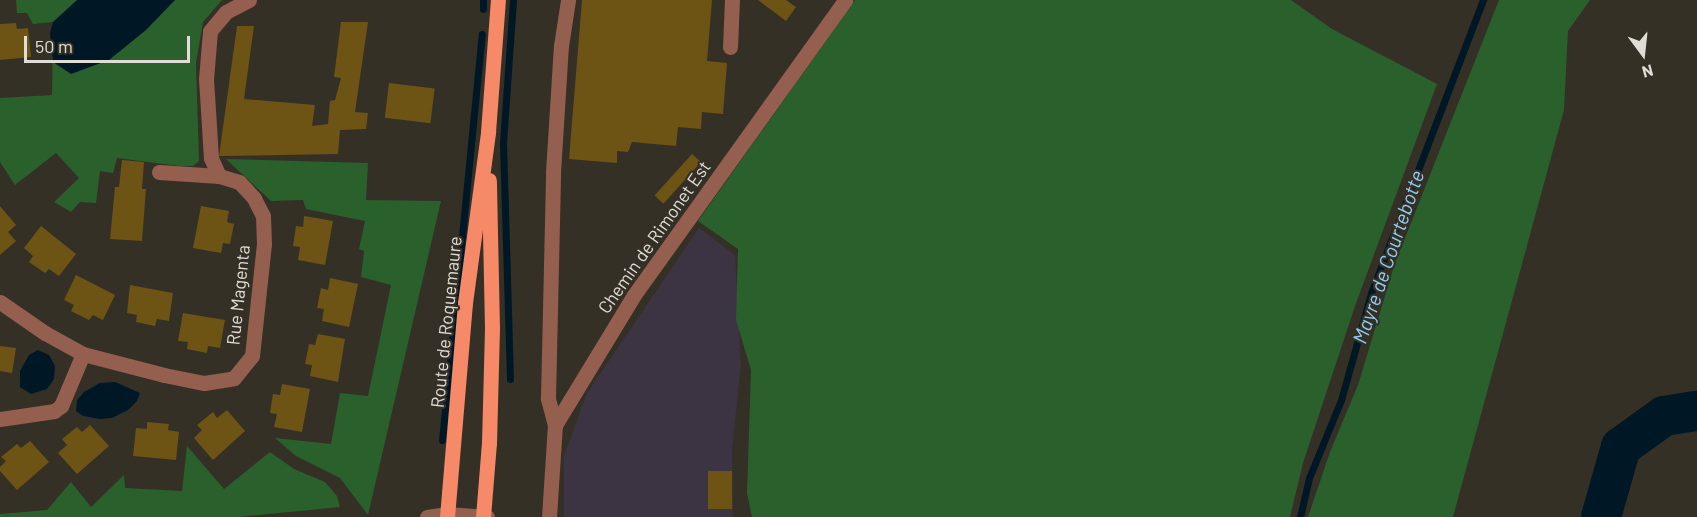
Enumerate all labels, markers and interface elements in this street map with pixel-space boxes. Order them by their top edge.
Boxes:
scale bar [27,24,194,62]
north arrow [1613,24,1673,84]
text: 50 m [35,35,73,57]
text: N [1640,61,1655,82]
street label: Chemin de Rimonet Est [593,157,715,317]
water label: Mayre de Courtebotte [1347,167,1429,347]
street label: Route de Roquemaure [426,235,466,409]
street label: Rue Magenta [222,244,254,346]

